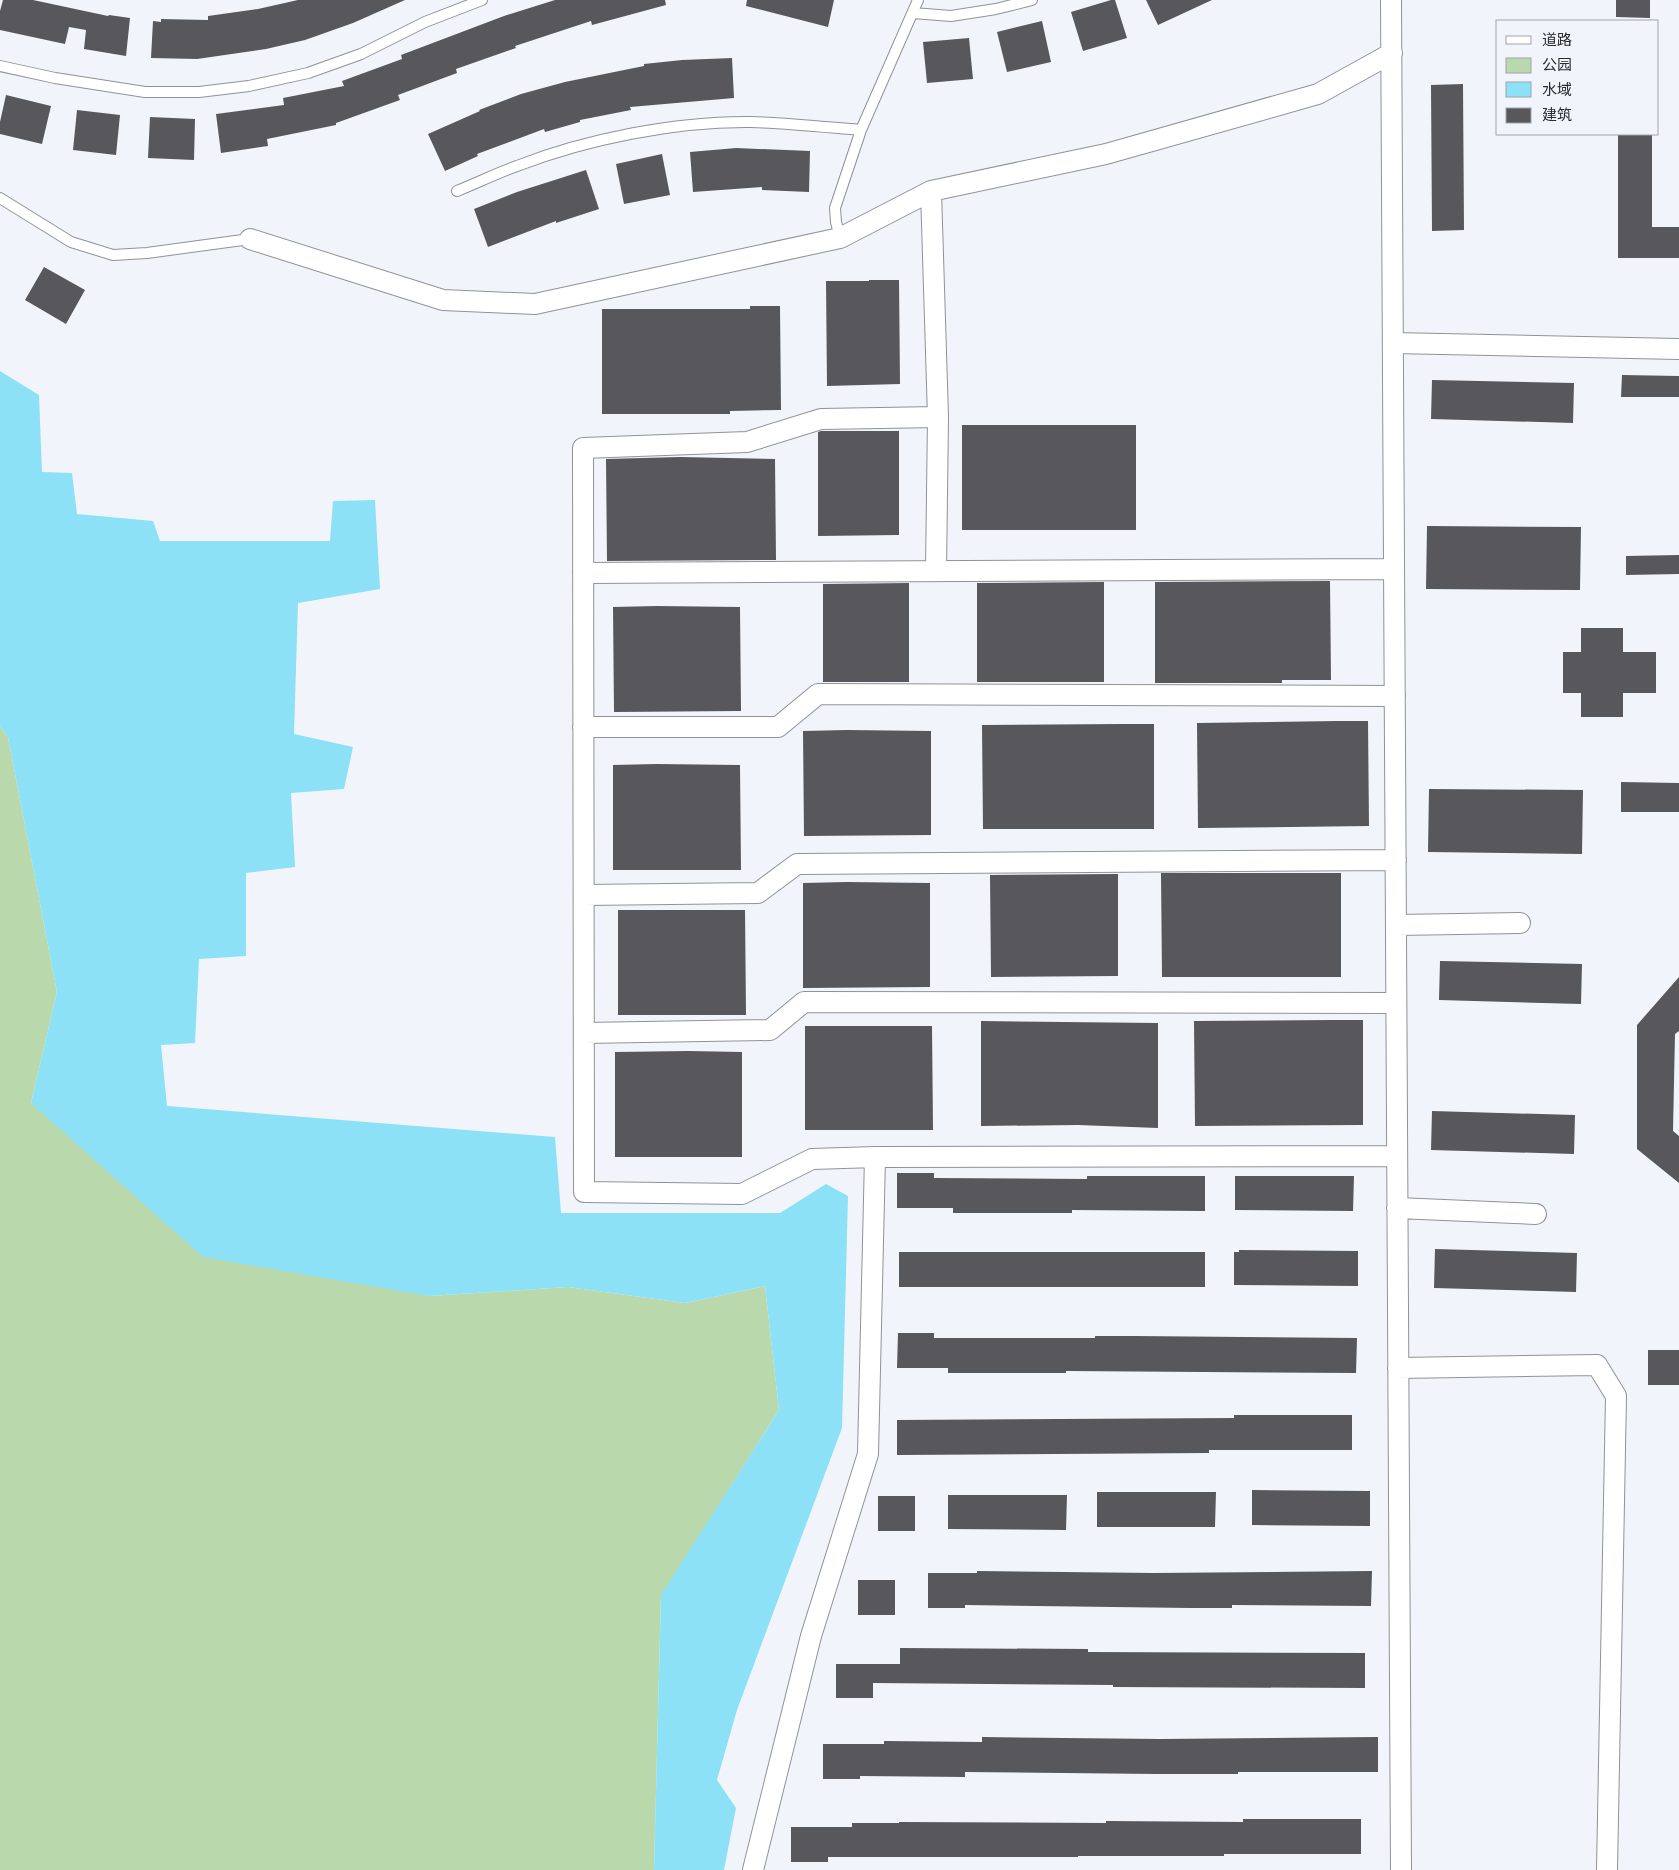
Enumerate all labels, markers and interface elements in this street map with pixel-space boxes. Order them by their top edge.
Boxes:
legend [1496,20,1659,135]
text: 道路 [1542,31,1572,48]
text: 公园 [1542,56,1572,73]
text: 水域 [1542,81,1572,98]
text: 建筑 [1542,106,1572,123]

